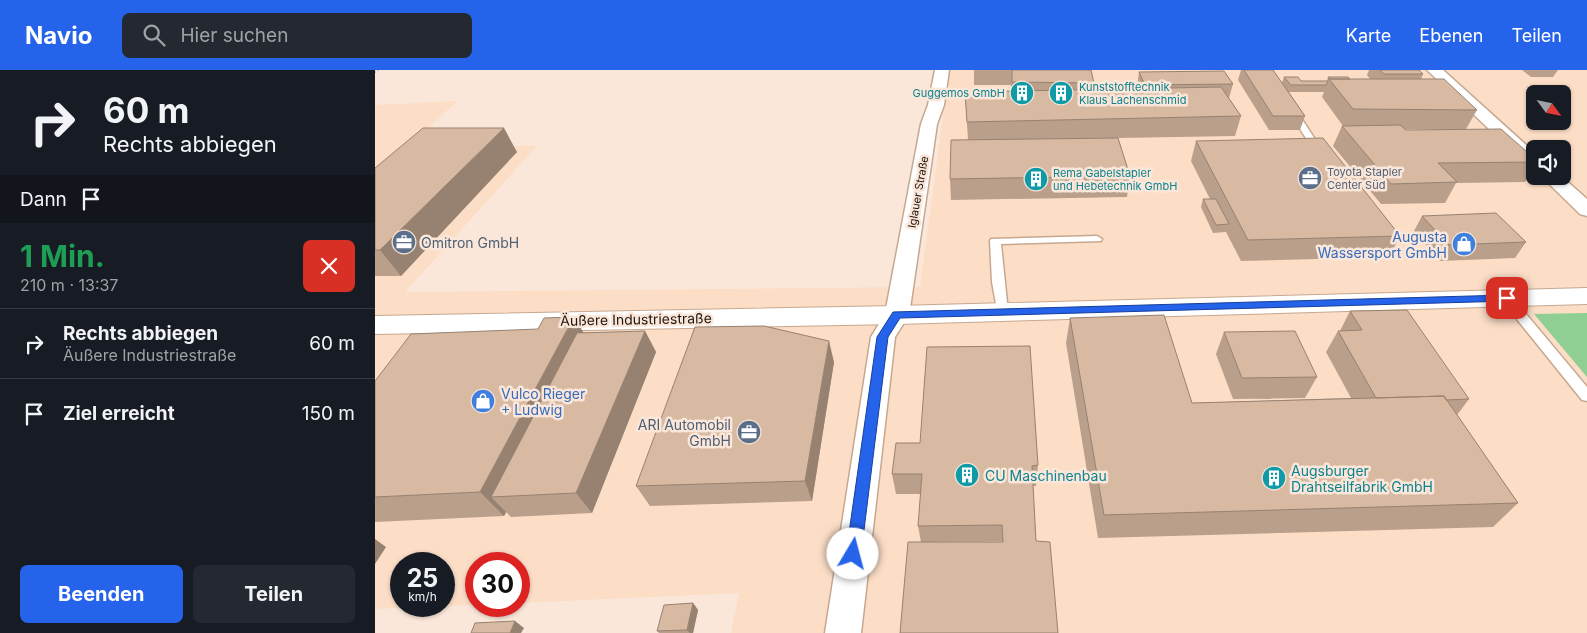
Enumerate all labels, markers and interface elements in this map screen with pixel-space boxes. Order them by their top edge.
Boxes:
search box [122,13,472,58]
text: Navio [25,21,92,50]
icon: search [140,21,168,49]
text: Hier suchen [180,24,288,47]
text: Karte [1346,25,1391,46]
text: Ebenen [1419,25,1483,46]
text: Teilen [1511,25,1562,46]
building icon: Guggemos GmbH [1009,80,1035,106]
building icon: Kunststofftechnik Klaus Lachenschmid [1048,80,1074,106]
place label: Kunststofftechnik Klaus Lachenschmid [1079,80,1186,107]
north arrow [1526,85,1571,130]
map controls [1526,85,1571,185]
place label: Guggemos GmbH [912,86,1005,100]
text: 60 m [103,89,190,131]
icon: right [20,90,85,155]
text: Rechts abbiegen [103,131,277,157]
button: sound [1526,140,1571,185]
street label: Iglauer Straße [905,155,931,229]
office icon: Toyota Stapler Center Süd [1297,165,1323,191]
place label: Toyota Stapler Center Süd [1327,165,1402,192]
building icon: Rema Gabelstapler und Hebetechnik GmbH [1023,166,1049,192]
place label: Rema Gabelstapler und Hebetechnik GmbH [1053,166,1177,193]
icon: arrive [77,185,105,213]
text: Dann [20,188,67,211]
place label: Augusta Wassersport GmbH [1318,228,1447,261]
office icon: Omitron GmbH [391,229,417,255]
shop icon: Augusta Wassersport GmbH [1451,231,1477,257]
place label: Omitron GmbH [421,234,519,251]
text: 1 Min. [20,238,105,274]
button: close [303,240,355,292]
text: 210 m · 13:37 [20,275,118,295]
pin [1486,277,1528,319]
icon: arrive [1493,284,1521,312]
street label: Äußere Industriestraße [560,309,712,329]
text: Rechts abbiegen [63,322,218,345]
icon: right [20,330,48,358]
text: 60 m [309,332,355,355]
text: Äußere Industriestraße [63,345,236,365]
place label: Vulco Rieger + Ludwig [501,385,585,418]
shop icon: Vulco Rieger + Ludwig [470,388,496,414]
icon: arrive [20,400,48,428]
text: Ziel erreicht [63,402,175,425]
text: 150 m [302,402,355,425]
place label: ARI Automobil GmbH [638,416,731,449]
office icon: ARI Automobil GmbH [736,419,762,445]
building icon: CU Maschinenbau [954,462,980,488]
place label: Augsburger Drahtseilfabrik GmbH [1291,462,1433,495]
building icon: Augsburger Drahtseilfabrik GmbH [1261,465,1287,491]
place label: CU Maschinenbau [985,467,1107,484]
position arrow [826,527,878,579]
speed limit sign: 30 [465,552,530,617]
text: 25 [407,563,438,593]
button: Beenden [20,565,183,623]
button: Teilen [193,565,355,623]
text: km/h [408,589,437,604]

